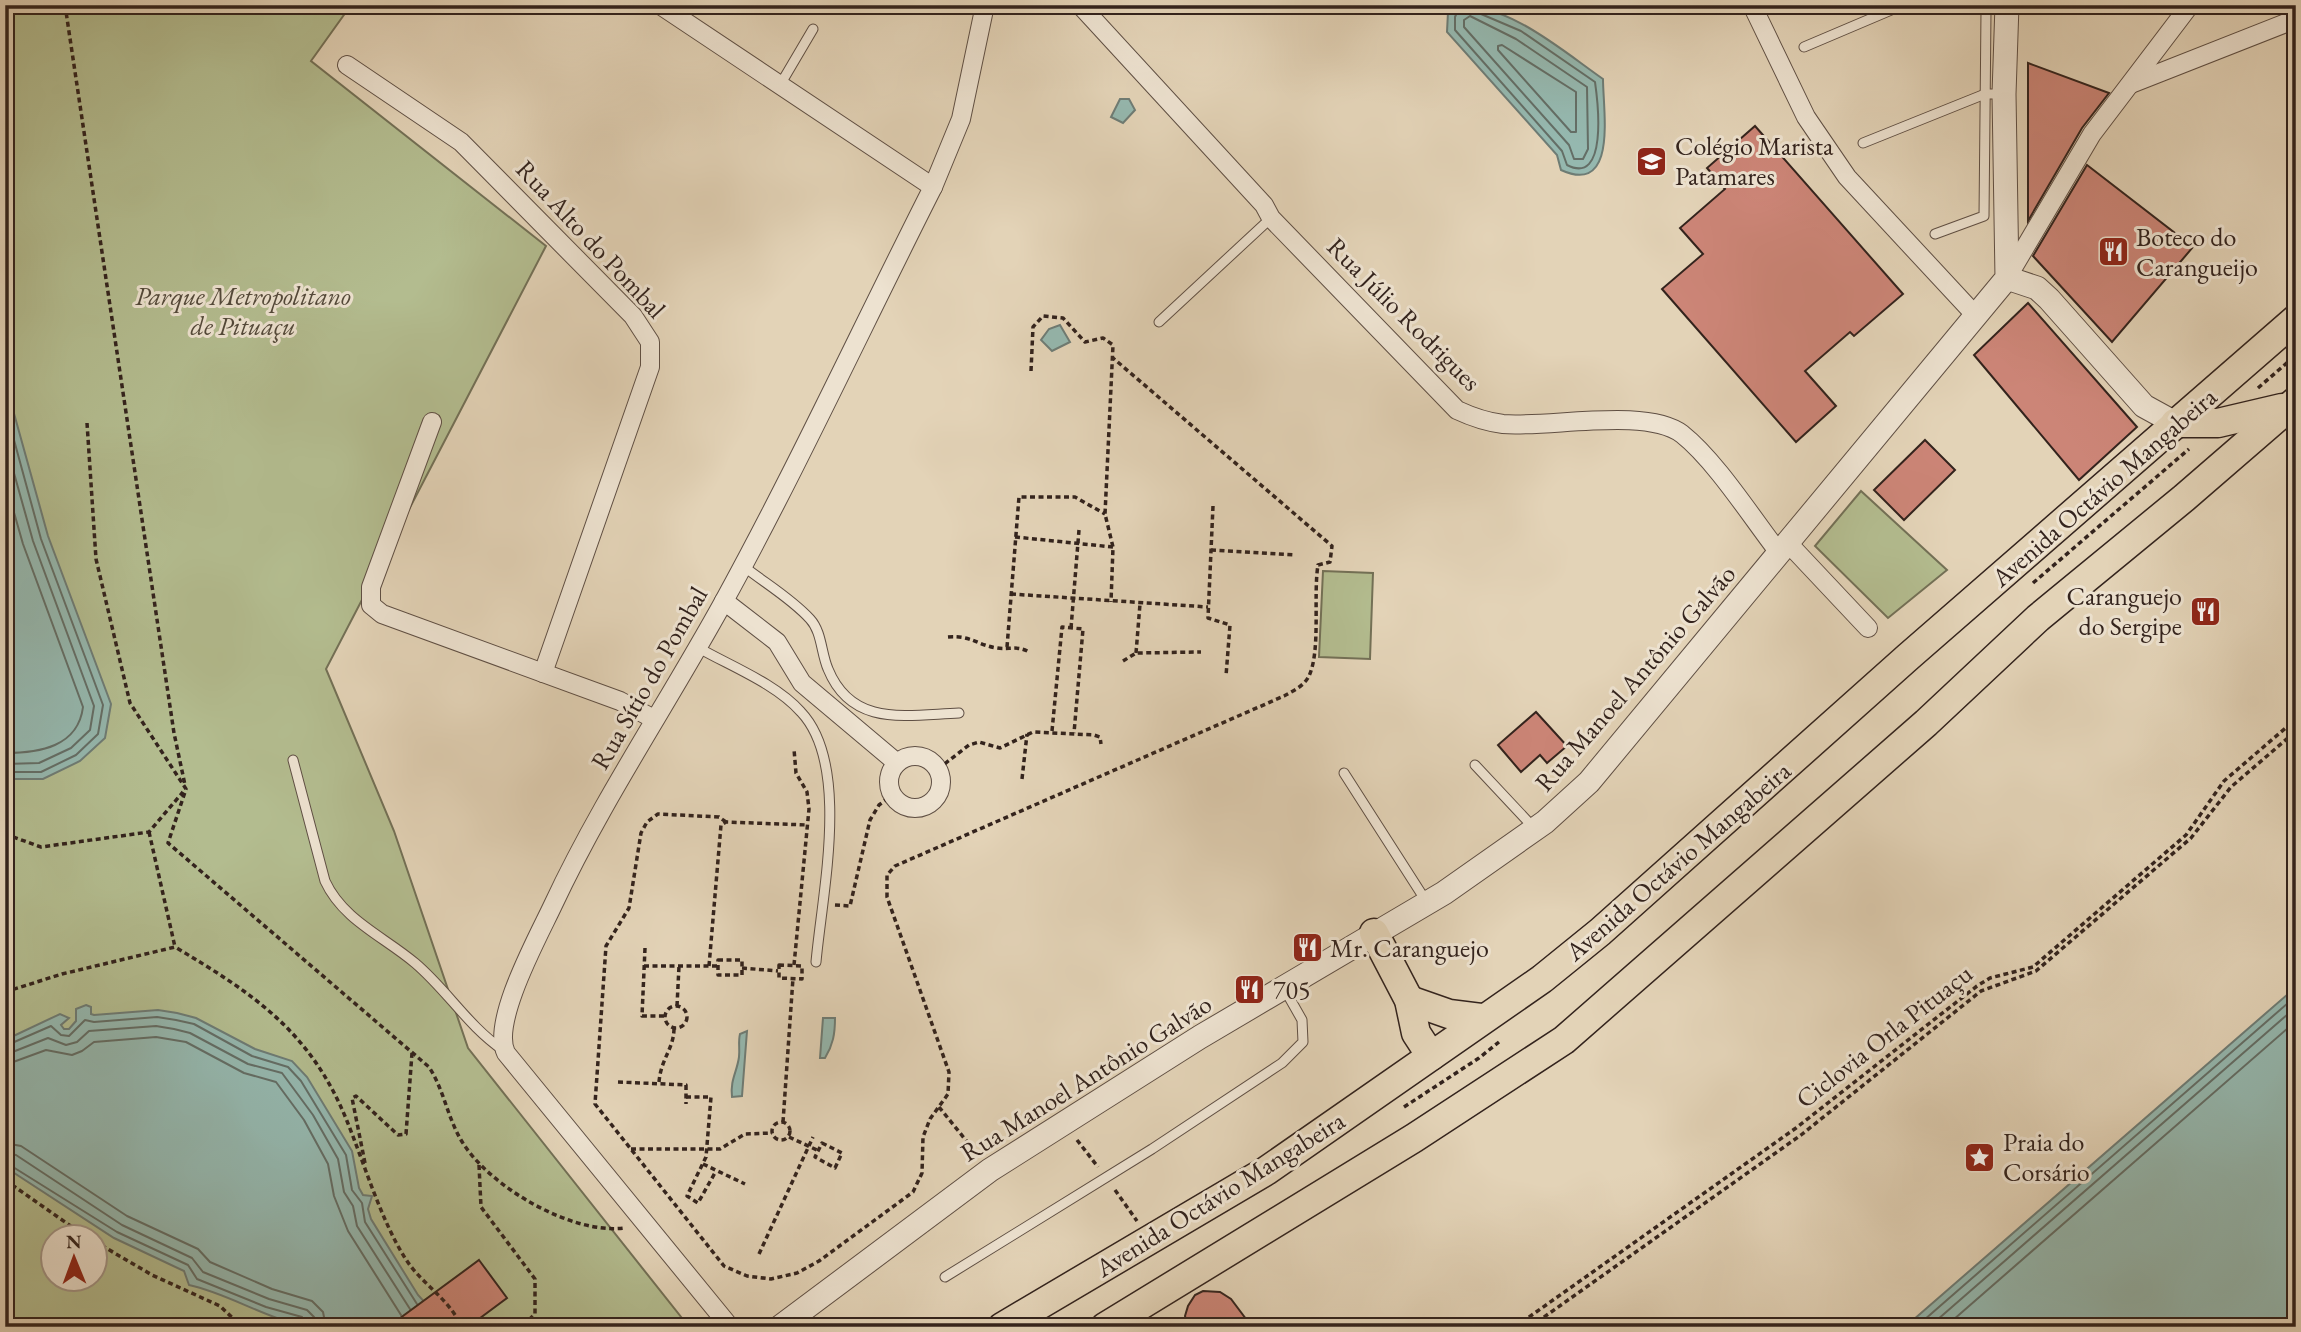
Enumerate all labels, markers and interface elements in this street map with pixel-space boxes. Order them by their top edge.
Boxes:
place label: Colégio Marista Patamares [1675,129,1834,193]
school or university icon: Colégio Marista Patamares [1635,144,1669,178]
street label: Rua Alto do Pombal [509,152,673,326]
place label: Boteco do Carangueijo [2136,220,2258,284]
street label: Rua Júlio Rodrigues [1320,230,1488,398]
restaurant icon: Boteco do Carangueijo [2096,235,2130,269]
park label: Parque Metropolitano de Pituaçu [135,279,351,343]
street label: Avenida Octávio Mangabeira [1983,379,2224,595]
street label: Rua Manoel Antônio Galvão [1527,557,1743,799]
place label: Caranguejo do Sergipe [2066,579,2182,643]
street label: Rua Sítio do Pombal [583,580,715,776]
restaurant icon: Caranguejo do Sergipe [2188,594,2222,628]
street label: Avenida Octávio Mangabeira [1557,753,1798,969]
restaurant icon: Mr. Caranguejo [1290,931,1324,965]
place label: Mr. Caranguejo [1330,931,1489,965]
street label: Ciclovia Orla Pituaçu [1789,956,1979,1116]
restaurant icon: 705 [1233,973,1267,1007]
place label: 705 [1273,973,1310,1007]
street label: Rua Manoel Antônio Galvão [954,987,1218,1169]
street label: Avenida Octávio Mangabeira [1088,1103,1352,1285]
place label: Praia do Corsário [2003,1125,2090,1189]
place icon: Praia do Corsário [1963,1140,1997,1174]
north arrow [38,1224,108,1294]
text: N [66,1229,82,1254]

